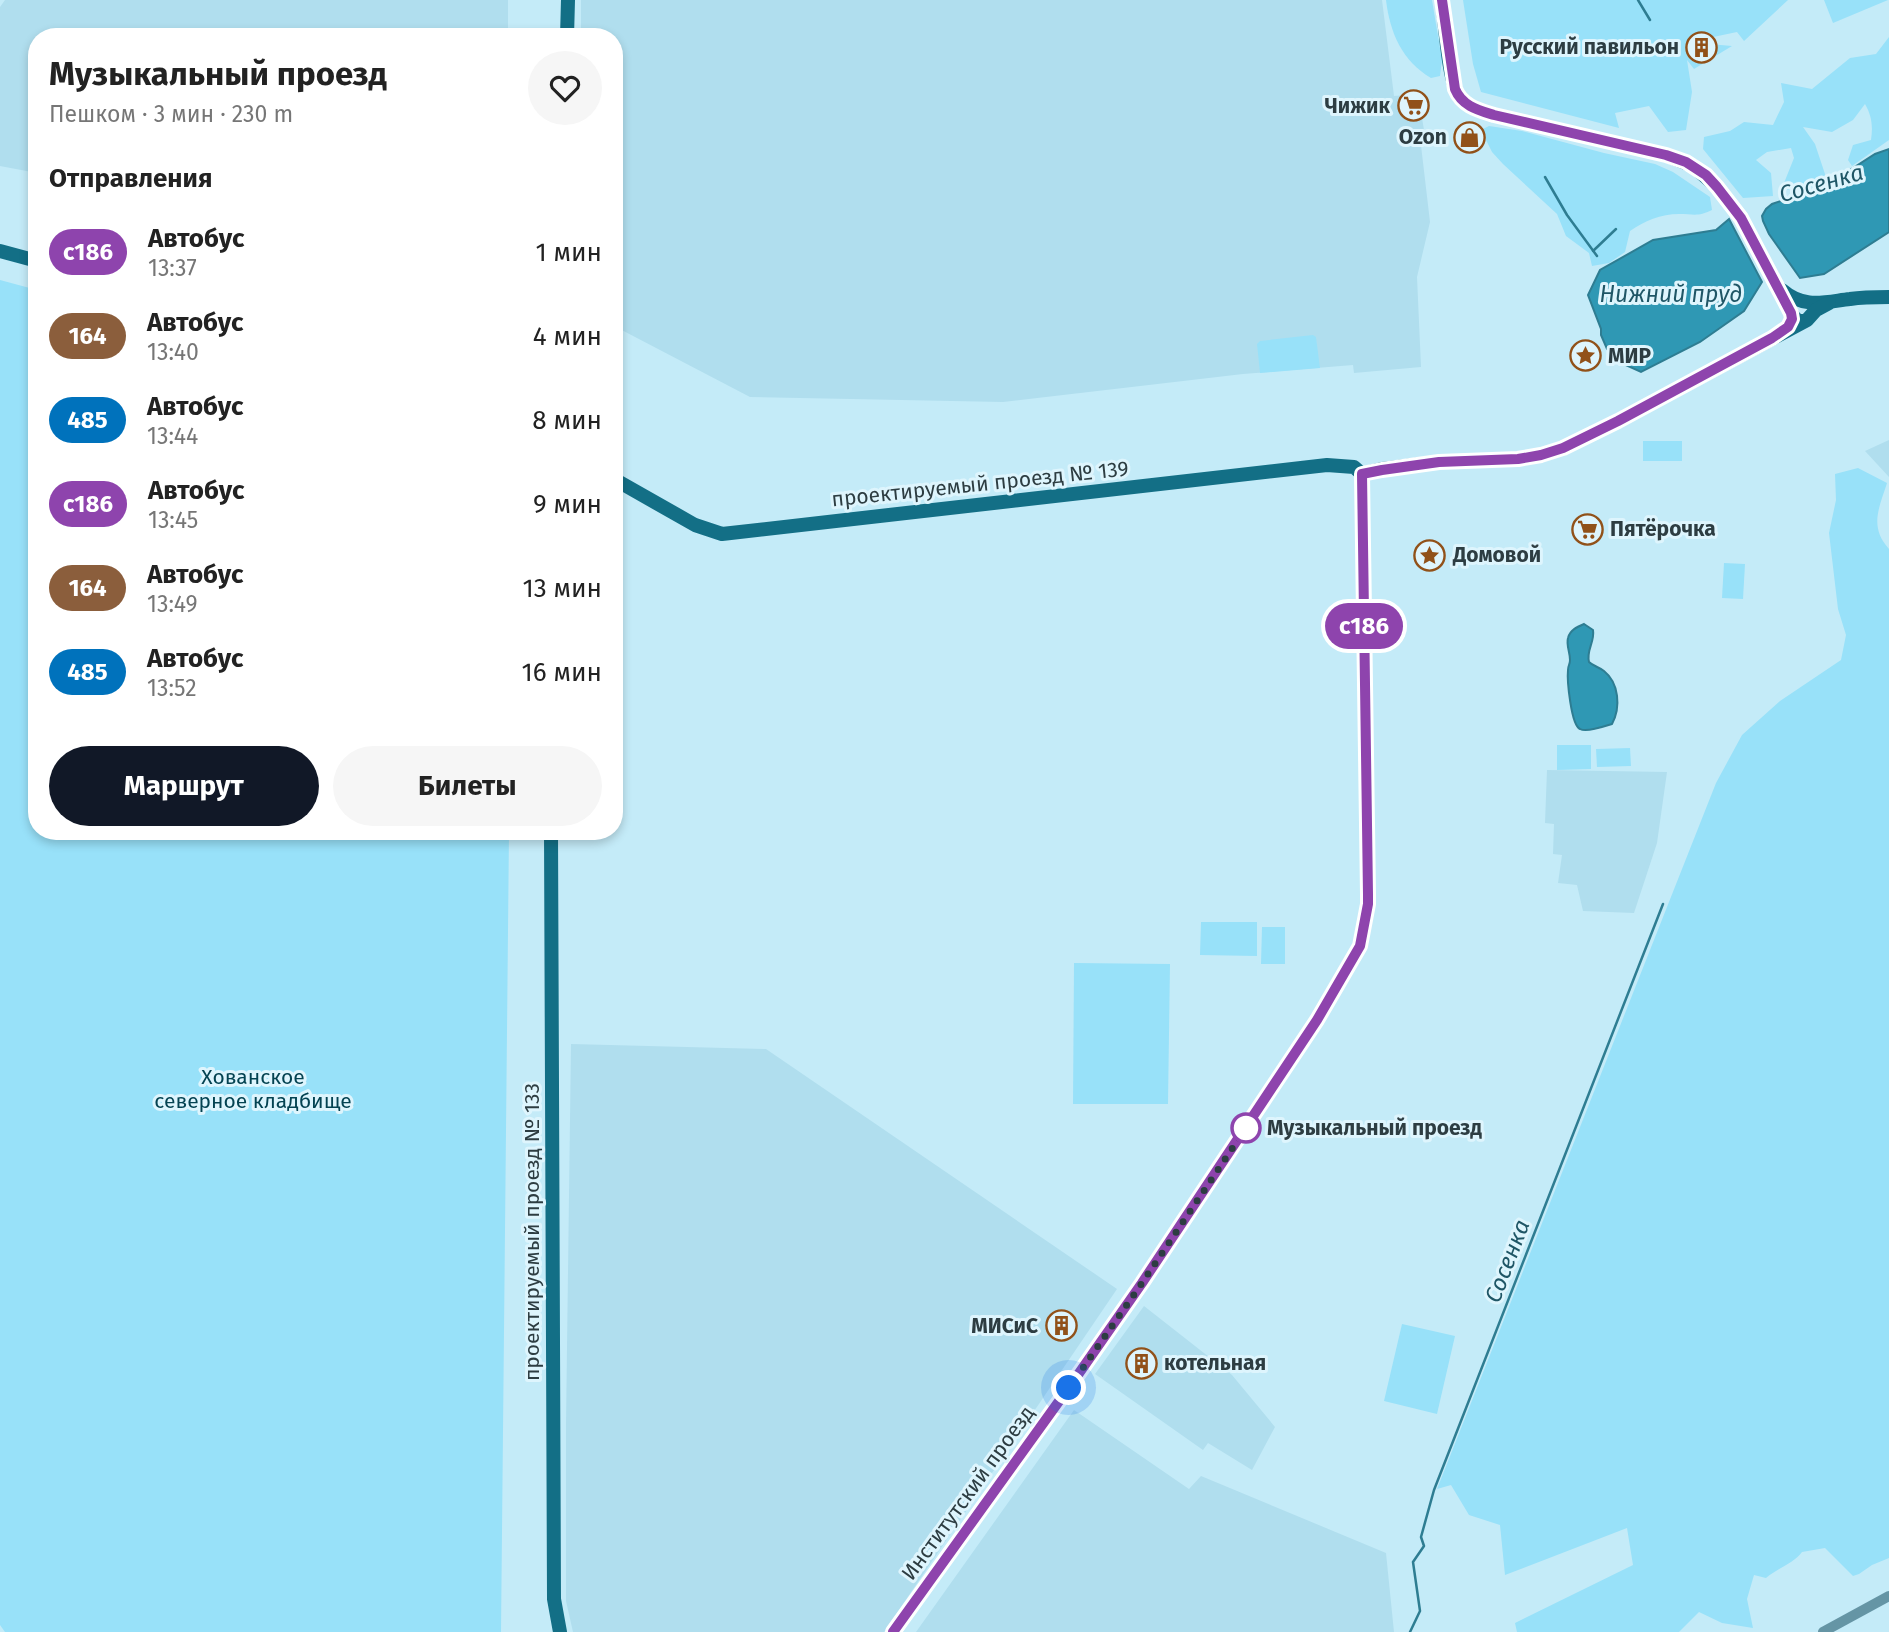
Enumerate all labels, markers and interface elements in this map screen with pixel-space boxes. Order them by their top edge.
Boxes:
building icon: Русский павильон [1685,30,1719,64]
place label: Русский павильон [1499,34,1679,60]
button: heart [528,51,602,125]
text: Музыкальный проезд [49,54,387,94]
supermarket icon: Чижик [1396,89,1430,123]
place label: Чижик [1325,93,1390,119]
text: Пешком · 3 мин · 230 m [49,100,293,128]
shop icon: Ozon [1453,120,1487,154]
place label: Ozon [1399,124,1447,150]
water label: Сосенка [1776,158,1866,208]
text: Отправления [49,163,212,194]
text: Автобус [148,223,244,254]
text: 1 мин [535,237,602,268]
text: с186 [63,238,113,266]
text: 13:37 [148,254,197,282]
water label: Нижний пруд [1600,280,1742,308]
text: Автобус [147,307,244,338]
text: 4 мин [533,321,602,352]
text: 164 [68,322,107,350]
text: 13:40 [147,338,199,366]
place icon: МИР [1568,339,1602,373]
place label: МИР [1608,343,1651,369]
text: Автобус [147,391,244,422]
text: 8 мин [532,405,602,436]
text: 485 [67,406,108,434]
text: 13:44 [147,422,198,450]
street label: проектируемый проезд № 139 [830,455,1130,513]
text: Автобус [148,475,244,506]
text: 9 мин [533,489,602,520]
text: с186 [63,490,113,518]
text: 13:45 [148,506,198,534]
supermarket icon: Пятёрочка [1570,512,1604,546]
place label: Пятёрочка [1610,516,1716,542]
place icon: Домовой [1413,538,1447,572]
place label: Домовой [1452,542,1541,568]
text: Автобус [147,559,244,590]
text: 13 мин [522,573,602,604]
text: 164 [68,574,107,602]
text: 13:49 [147,590,198,618]
line badge: с186 [1315,603,1413,649]
text: с186 [1339,612,1389,640]
text: Автобус [147,643,244,674]
text: 16 мин [522,657,602,688]
text: 485 [67,658,108,686]
text: 13:52 [147,674,197,702]
button: Маршрут [49,746,319,826]
button: Билеты [333,746,602,826]
park label: Хованское северное кладбище [154,1064,352,1114]
street label: проектируемый проезд № 133 [519,1083,545,1381]
marker: Музыкальный проезд [1231,1113,1261,1143]
place label: Музыкальный проезд [1267,1115,1482,1141]
water label: Сосенка [1478,1216,1536,1306]
building icon: МИСиС [1044,1309,1078,1343]
place label: МИСиС [971,1313,1038,1339]
building icon: котельная [1124,1346,1158,1380]
place label: котельная [1164,1350,1266,1376]
your location [1051,1370,1086,1405]
street label: Институтский проезд [896,1401,1040,1585]

